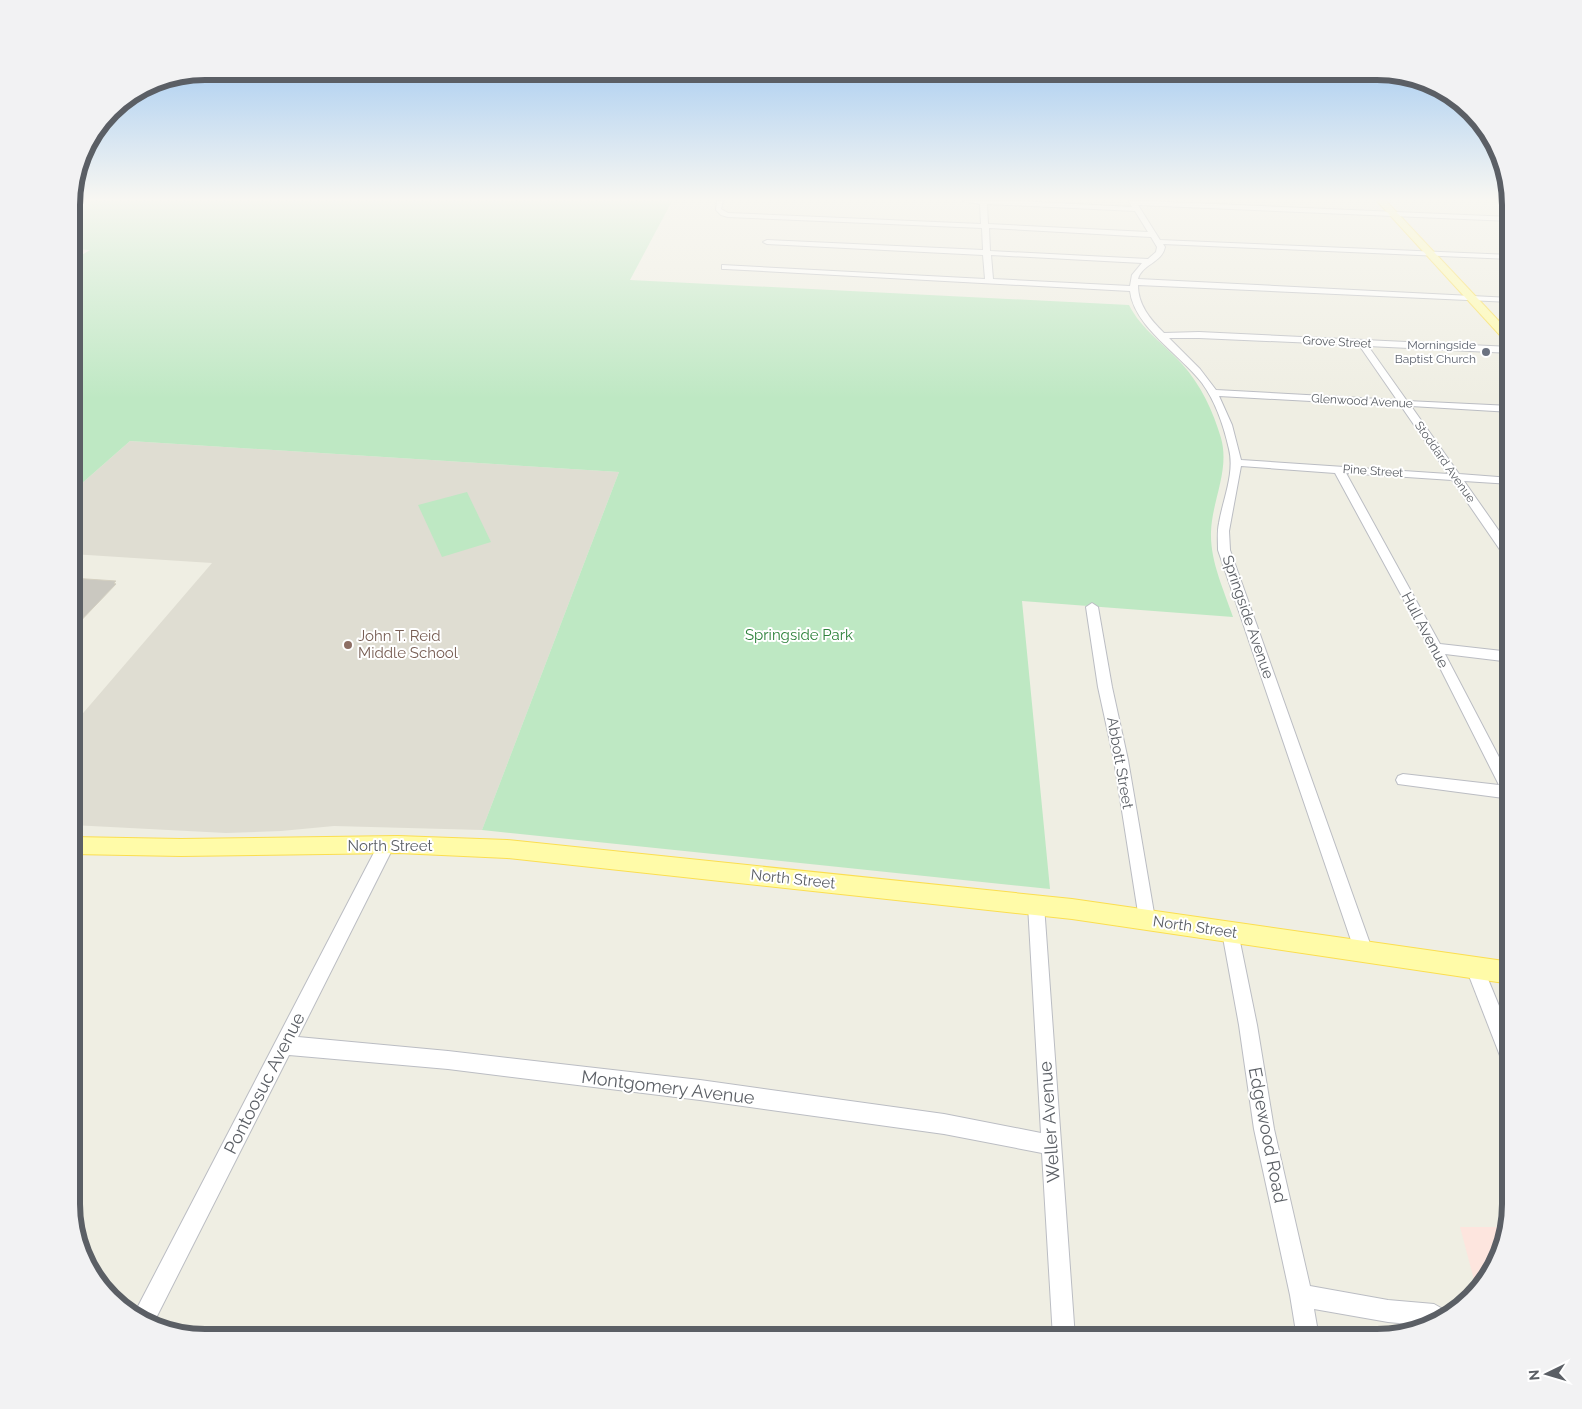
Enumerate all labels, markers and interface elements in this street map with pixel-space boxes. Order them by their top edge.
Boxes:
street label: Grove Street [1302,333,1372,351]
place label: Morningside Baptist Church [1395,338,1476,366]
marker: Morningside Baptist Church [1480,346,1492,358]
street label: Glenwood Avenue [1311,391,1413,411]
street label: Stoddard Avenue [1412,419,1478,505]
street label: Pine Street [1342,462,1404,480]
street label: Springside Avenue [1218,553,1278,681]
street label: Hull Avenue [1397,589,1453,671]
park label: Springside Park [745,626,853,644]
place label: John T. Reid Middle School [358,627,459,662]
marker: John T. Reid Middle School [342,639,354,651]
street label: Abbott Street [1103,716,1137,810]
street label: North Street [348,837,432,855]
street label: North Street [750,866,836,892]
street label: North Street [1152,912,1238,942]
street label: Pontoosuc Avenue [219,1008,309,1157]
street label: Weller Avenue [1034,1060,1064,1183]
street label: Edgewood Road [1245,1065,1291,1205]
street label: Montgomery Avenue [580,1066,756,1108]
north arrow [1522,1349,1572,1399]
text: N [1526,1369,1542,1381]

